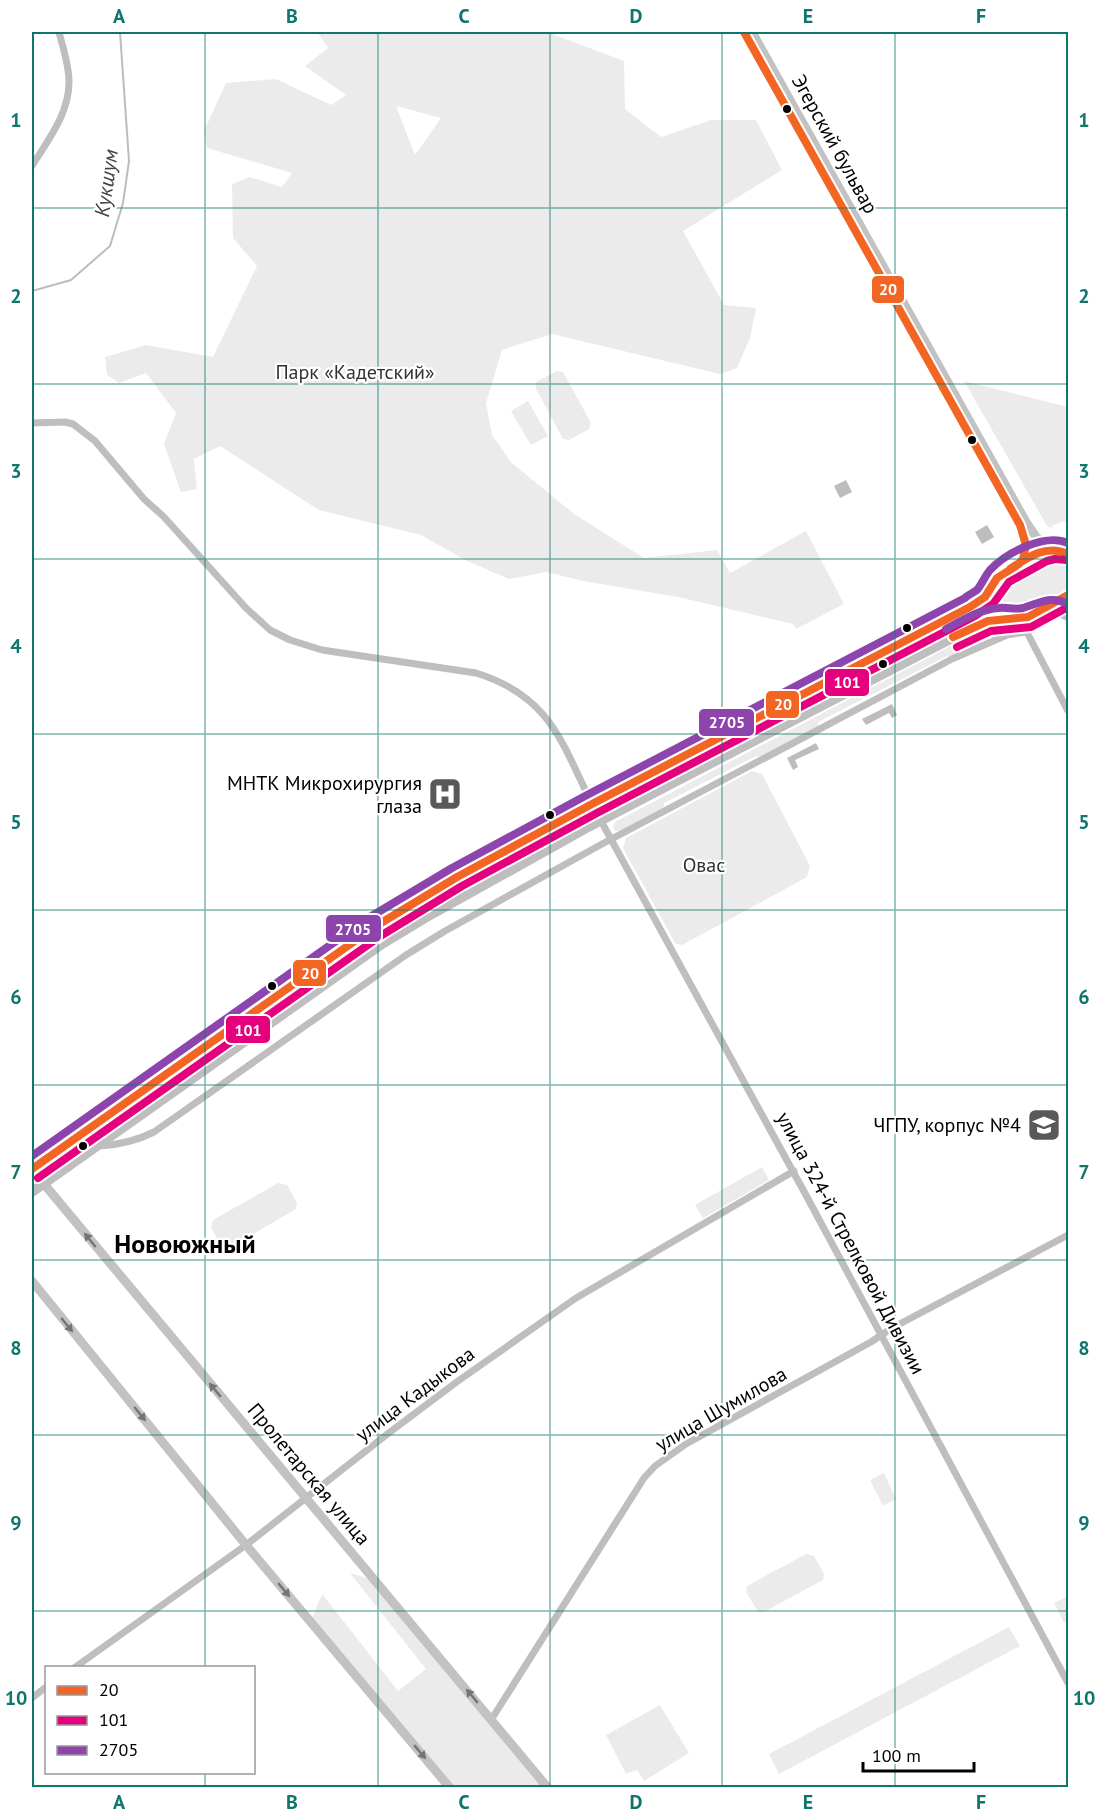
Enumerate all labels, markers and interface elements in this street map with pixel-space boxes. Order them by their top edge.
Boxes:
text: A [113,3,126,29]
text: B [286,3,298,29]
text: C [458,3,470,29]
text: D [630,3,643,29]
text: E [803,3,813,29]
text: F [976,3,986,29]
street label: Эгерский бульвар [786,70,884,218]
unlabelled marker [781,103,793,115]
text: 1 [10,107,22,133]
text: 1 [1078,107,1090,133]
water label: Кукшум [88,147,124,219]
line badge: 20 [871,275,905,304]
text: 20 [879,279,897,299]
text: 2 [10,283,22,309]
text: 2 [1078,283,1090,309]
park label: Парк «Кадетский» [275,359,435,385]
unlabelled marker [966,434,978,446]
text: 3 [10,458,22,484]
text: 3 [1078,458,1090,484]
unlabelled marker [901,622,913,634]
text: 4 [10,633,22,659]
text: 4 [1078,633,1090,659]
unlabelled marker [877,658,889,670]
line badge: 101 [824,668,870,697]
text: 101 [833,672,861,692]
line badge: 20 [765,690,800,719]
text: 20 [774,694,792,714]
line badge: 2705 [698,708,755,737]
text: 2705 [709,712,745,732]
place label: МНТК Микрохирургия глаза [227,770,422,819]
hospital icon: МНТК Микрохирургия глаза [427,776,463,812]
text: 5 [10,809,22,835]
unlabelled marker [544,809,556,821]
text: 5 [1078,809,1090,835]
park label: Овас [683,852,725,878]
line badge: 2705 [325,914,382,943]
text: 2705 [335,919,371,939]
line badge: 20 [292,959,327,987]
text: 20 [301,963,319,983]
unlabelled marker [266,980,278,992]
text: 6 [10,984,22,1010]
text: 6 [1078,984,1090,1010]
line badge: 101 [225,1015,271,1044]
text: 101 [234,1020,262,1040]
street label: улица 324-й Стрелковой Дивизии [771,1107,931,1379]
school or university icon: ЧГПУ, корпус №4 [1026,1107,1062,1143]
place label: ЧГПУ, корпус №4 [873,1112,1021,1138]
unlabelled marker [77,1140,89,1152]
text: 7 [10,1159,22,1185]
text: 7 [1078,1159,1090,1185]
district label: Новоюжный [114,1227,256,1260]
one-way arrow [84,1232,97,1247]
one-way arrow [61,1317,74,1333]
text: 8 [10,1335,22,1361]
text: 8 [1078,1335,1090,1361]
street label: улица Кадыкова [350,1341,480,1447]
street label: улица Шумилова [651,1361,791,1457]
one-way arrow [208,1382,221,1398]
street label: Пролетарская улица [242,1398,376,1550]
one-way arrow [133,1406,146,1422]
text: 9 [10,1510,22,1536]
text: 9 [1078,1510,1090,1536]
one-way arrow [277,1582,290,1597]
legend [45,1666,255,1774]
text: 20 [99,1678,119,1701]
text: 10 [5,1685,27,1711]
text: 10 [1073,1685,1095,1711]
one-way arrow [466,1689,479,1704]
text: 101 [99,1708,128,1731]
scale bar [863,1735,974,1773]
text: 2705 [99,1738,138,1761]
one-way arrow [413,1744,426,1759]
text: 100 m [872,1744,921,1767]
text: A [113,1789,126,1815]
text: B [286,1789,298,1815]
text: C [458,1789,470,1815]
text: D [630,1789,643,1815]
text: E [803,1789,813,1815]
text: F [976,1789,986,1815]

